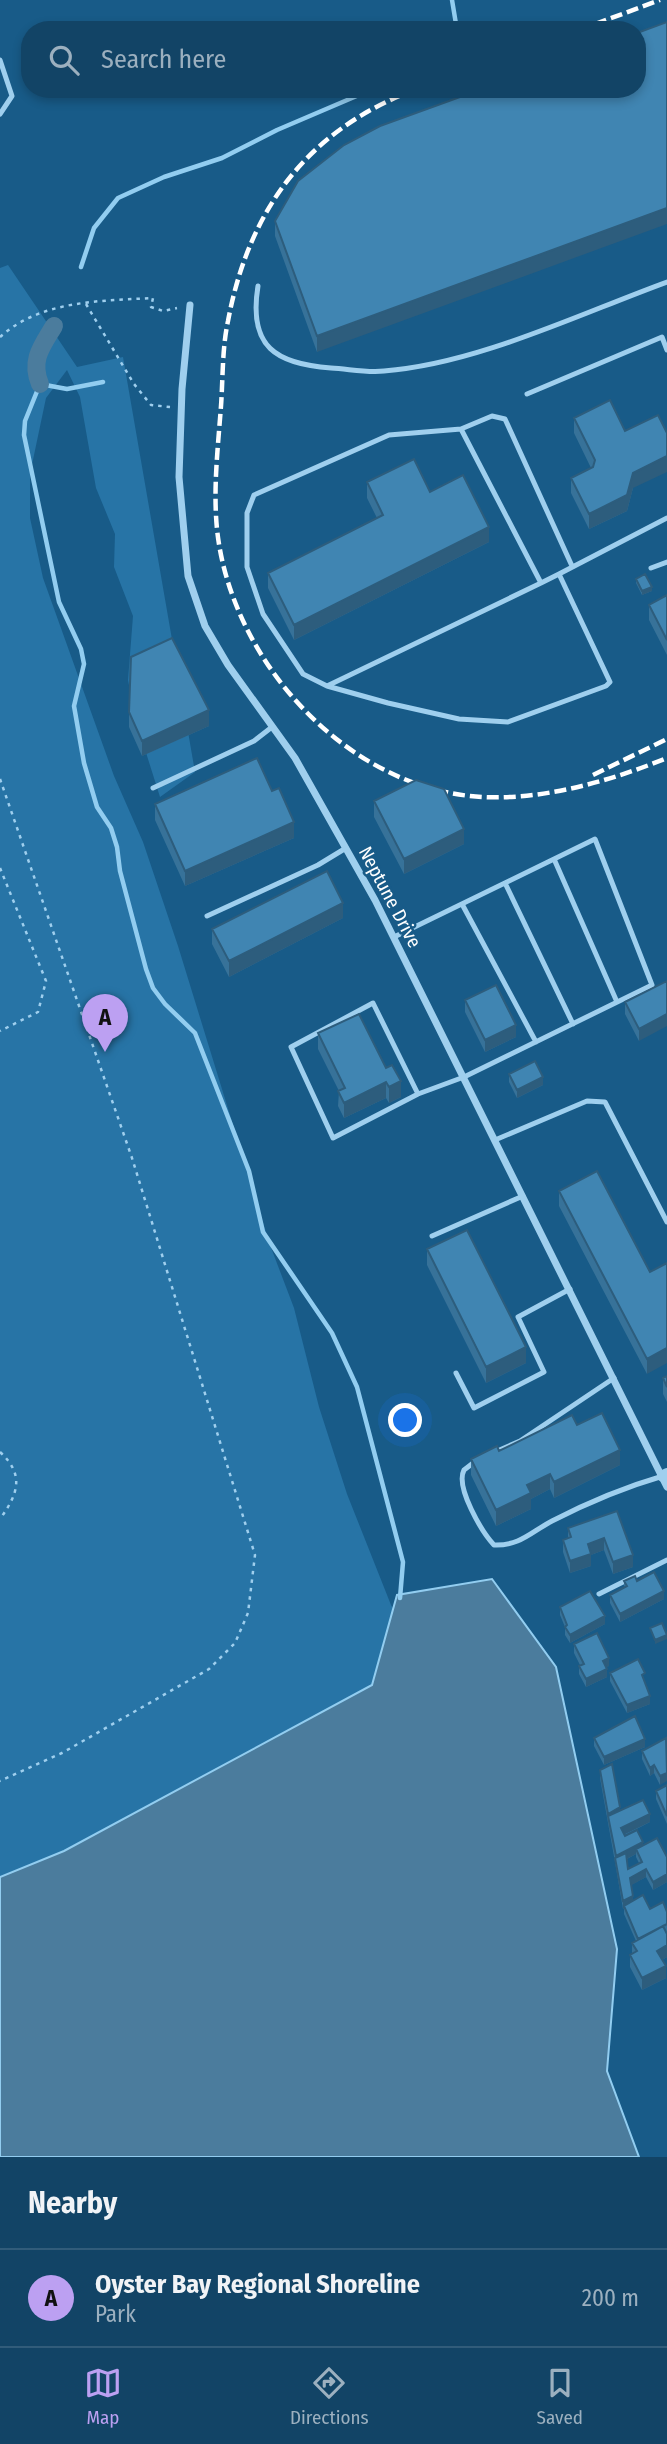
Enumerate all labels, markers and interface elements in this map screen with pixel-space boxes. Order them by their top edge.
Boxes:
search box [21,21,646,98]
icon: search [45,41,83,79]
text: Search here [101,44,226,75]
street label: Neptune Drive [354,842,426,952]
pin: A [82,994,128,1052]
your location [388,1403,422,1437]
text: Nearby [28,2185,117,2221]
text: Oyster Bay Regional Shoreline [95,2269,420,2300]
text: A [45,2284,57,2312]
text: 200 m [582,2284,639,2312]
text: Park [95,2300,136,2328]
tab: Map [84,2364,122,2429]
tab: Directions [290,2364,369,2429]
tab: Saved [537,2364,583,2429]

